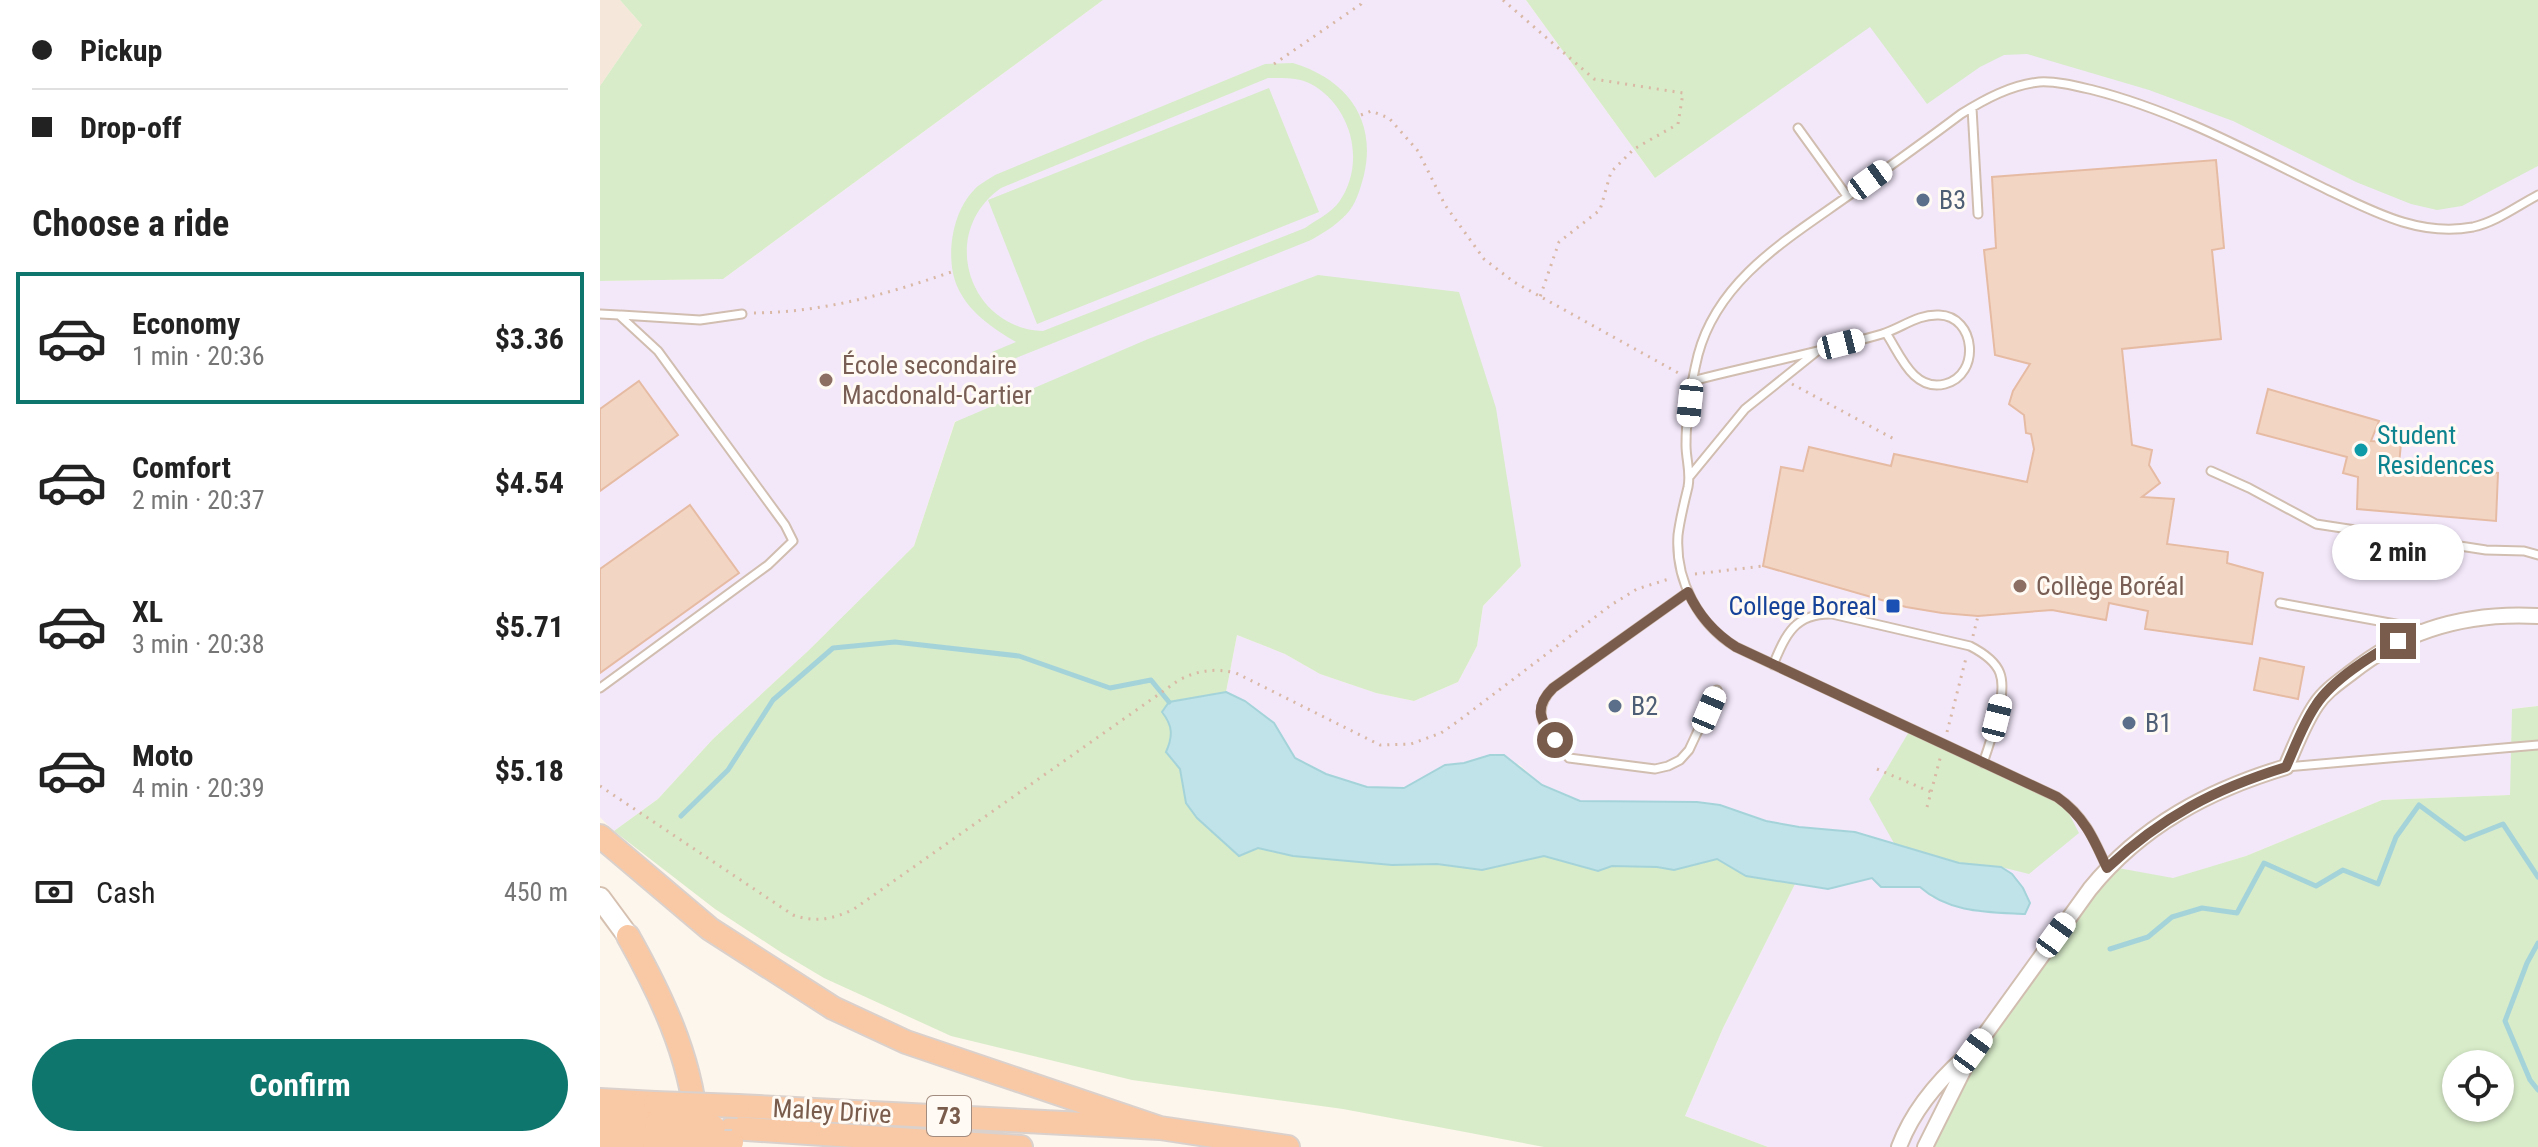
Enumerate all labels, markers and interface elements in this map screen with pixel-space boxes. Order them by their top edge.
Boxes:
text: Pickup [80,33,162,68]
text: Drop-off [80,110,182,145]
car [1844,156,1896,204]
place label: B3 [1939,185,1966,215]
marker: B3 [1914,191,1932,209]
text: Choose a ride [32,203,229,245]
icon: car [36,302,108,374]
text: Economy [132,306,240,341]
text: $3.36 [495,321,564,356]
car [1815,327,1867,361]
text: 1 min · 20:36 [132,341,265,371]
place label: École secondaire Macdonald-Cartier [842,350,1032,410]
marker: École secondaire Macdonald-Cartier [817,371,835,389]
car [1676,378,1704,428]
place label: Student Residences [2377,420,2495,480]
marker: Student Residences [2352,441,2370,459]
icon: car [36,446,108,518]
text: Comfort [132,450,231,485]
text: $4.54 [495,465,564,500]
text: 2 min · 20:37 [132,485,265,515]
callout: 2 min [2332,525,2464,581]
text: 2 min [2369,537,2427,567]
place label: Collège Boréal [2036,571,2184,601]
marker: Collège Boréal [2011,577,2029,595]
icon: car [36,590,108,662]
place label: College Boreal [1729,591,1877,621]
text: XL [132,594,163,629]
marker: College Boreal [1884,597,1902,615]
text: $5.71 [495,609,564,644]
route end [2380,623,2416,659]
text: 3 min · 20:38 [132,629,265,659]
car [1689,683,1729,737]
place label: B2 [1631,691,1658,721]
car [1980,692,2014,744]
marker: B2 [1606,697,1624,715]
place label: B1 [2145,708,2172,738]
marker: B1 [2120,714,2138,732]
route start [1537,722,1573,758]
icon: car [36,734,108,806]
text: Moto [132,738,193,773]
text: $5.18 [495,753,564,788]
text: 4 min · 20:39 [132,773,265,803]
icon: cash [32,870,76,914]
text: Cash [96,875,156,910]
text: 450 m [504,877,568,907]
car [2032,909,2080,961]
car [1949,1025,1997,1077]
button: Confirm [32,1039,568,1131]
map controls [2442,1050,2514,1122]
button: locate [2442,1050,2514,1122]
street label: Maley Drive [772,1093,892,1129]
road number: 73 [927,1096,971,1136]

